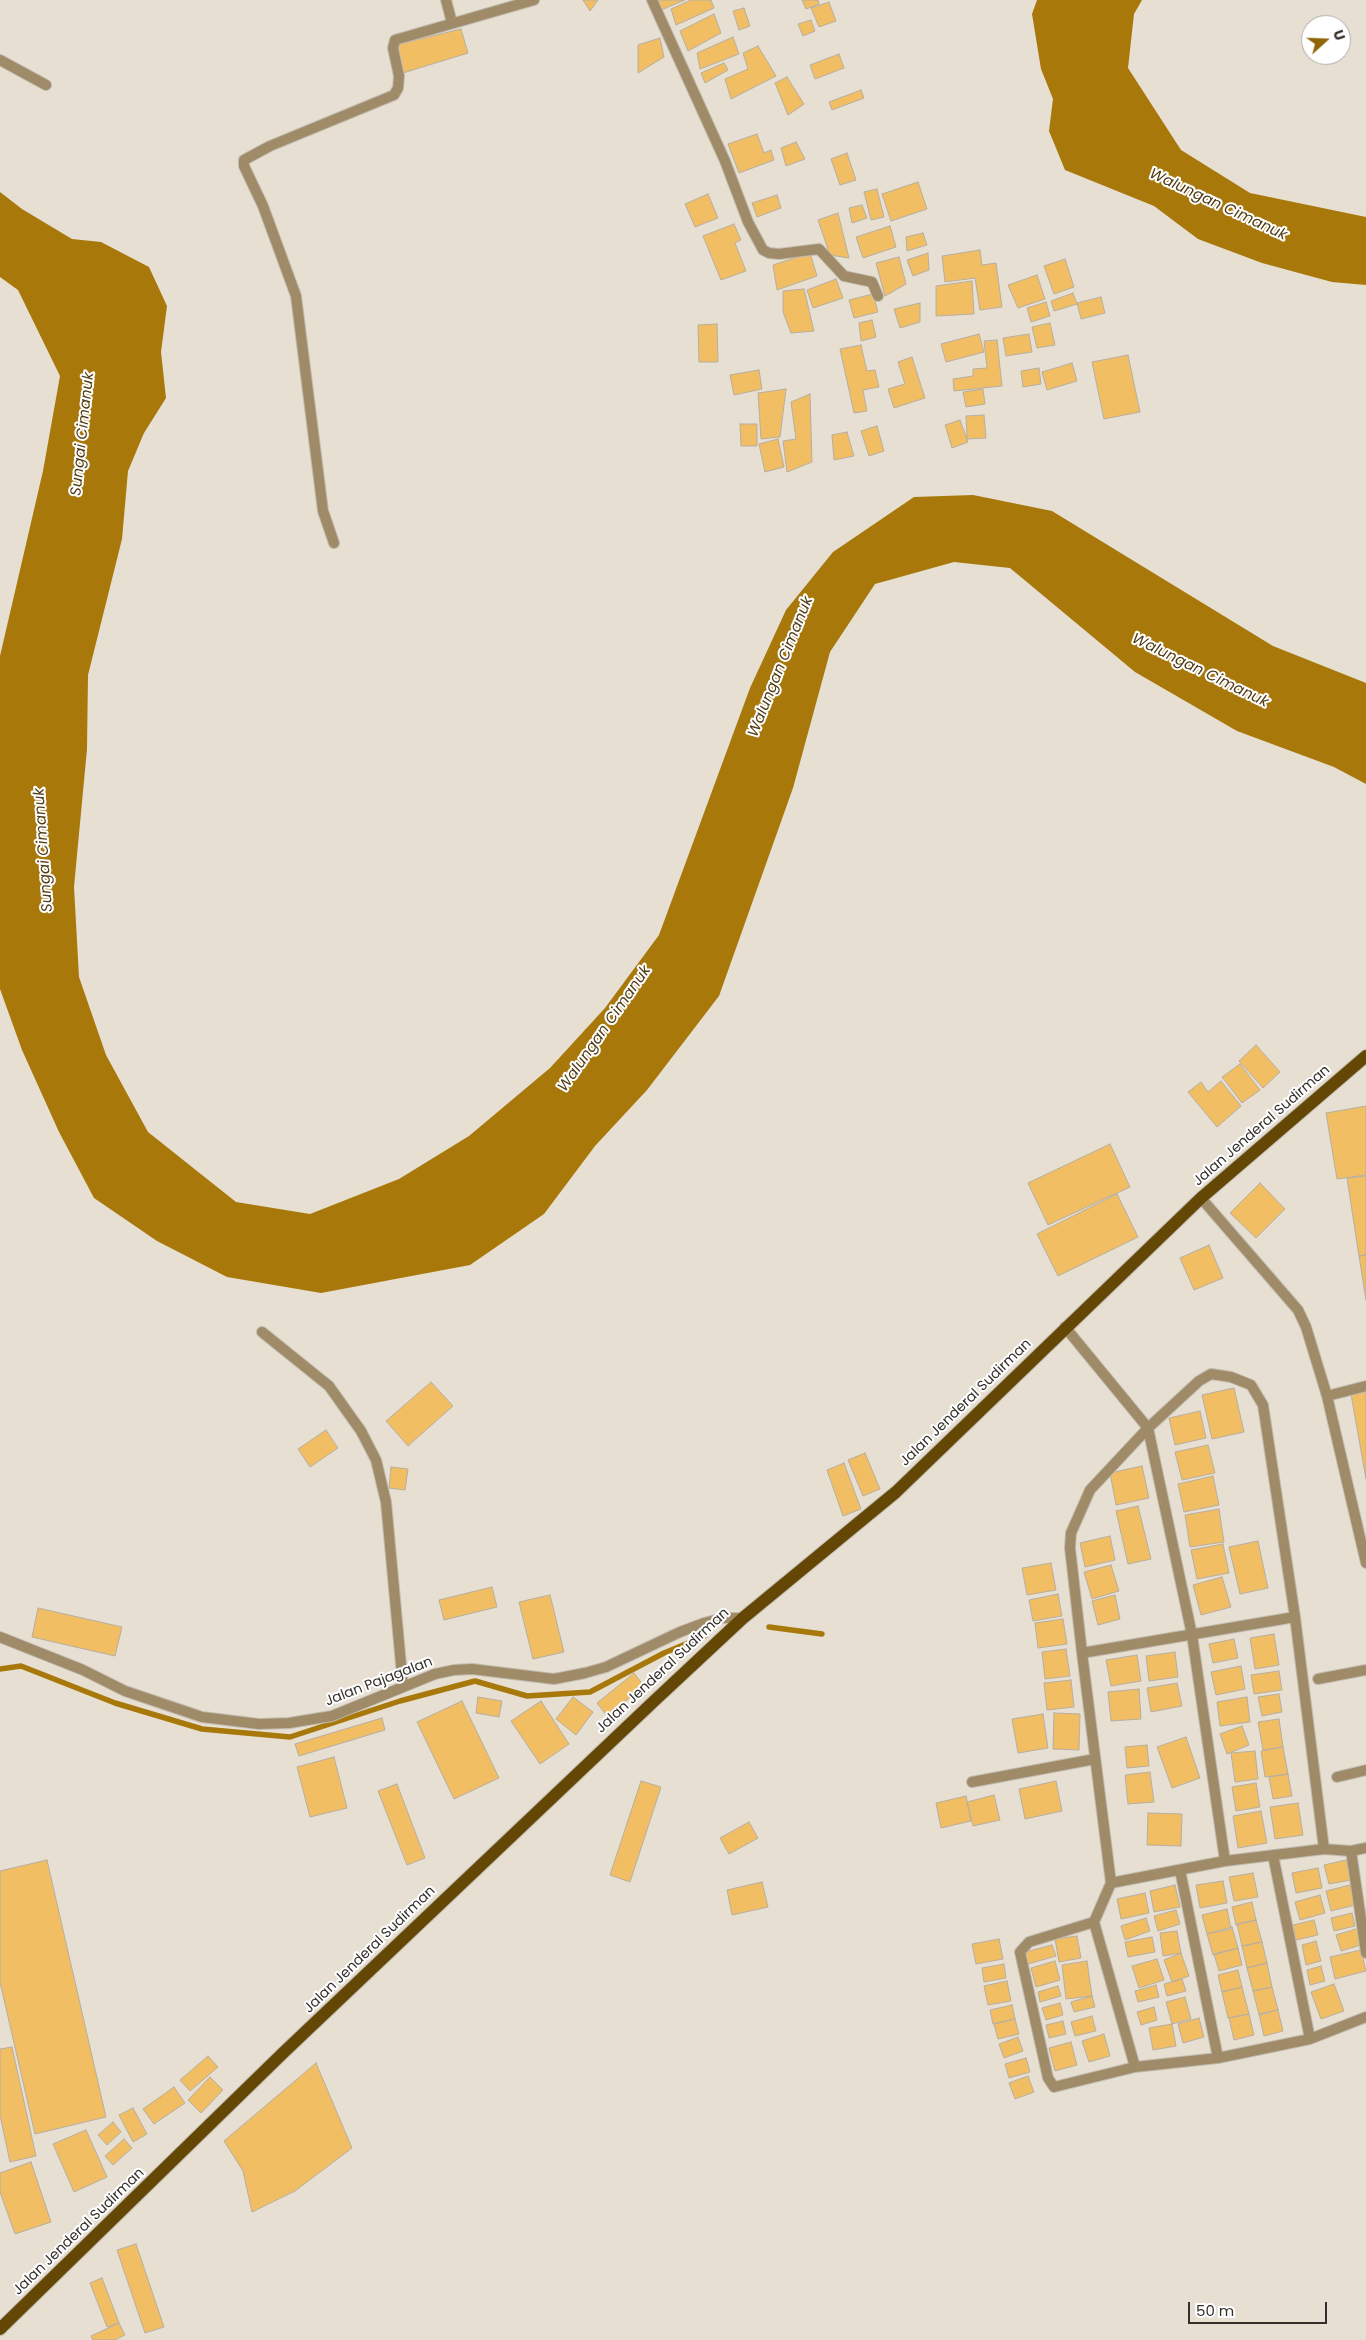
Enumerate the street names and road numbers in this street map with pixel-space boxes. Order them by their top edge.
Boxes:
street label: Jalan Jenderal Sudirman [1190,1062,1334,1190]
street label: Jalan Jenderal Sudirman [897,1336,1035,1470]
street label: Jalan Jenderal Sudirman [593,1605,733,1737]
street label: Jalan Pajagalan [323,1654,435,1710]
street label: Jalan Jenderal Sudirman [301,1883,439,2017]
street label: Jalan Jenderal Sudirman [10,2165,148,2299]

